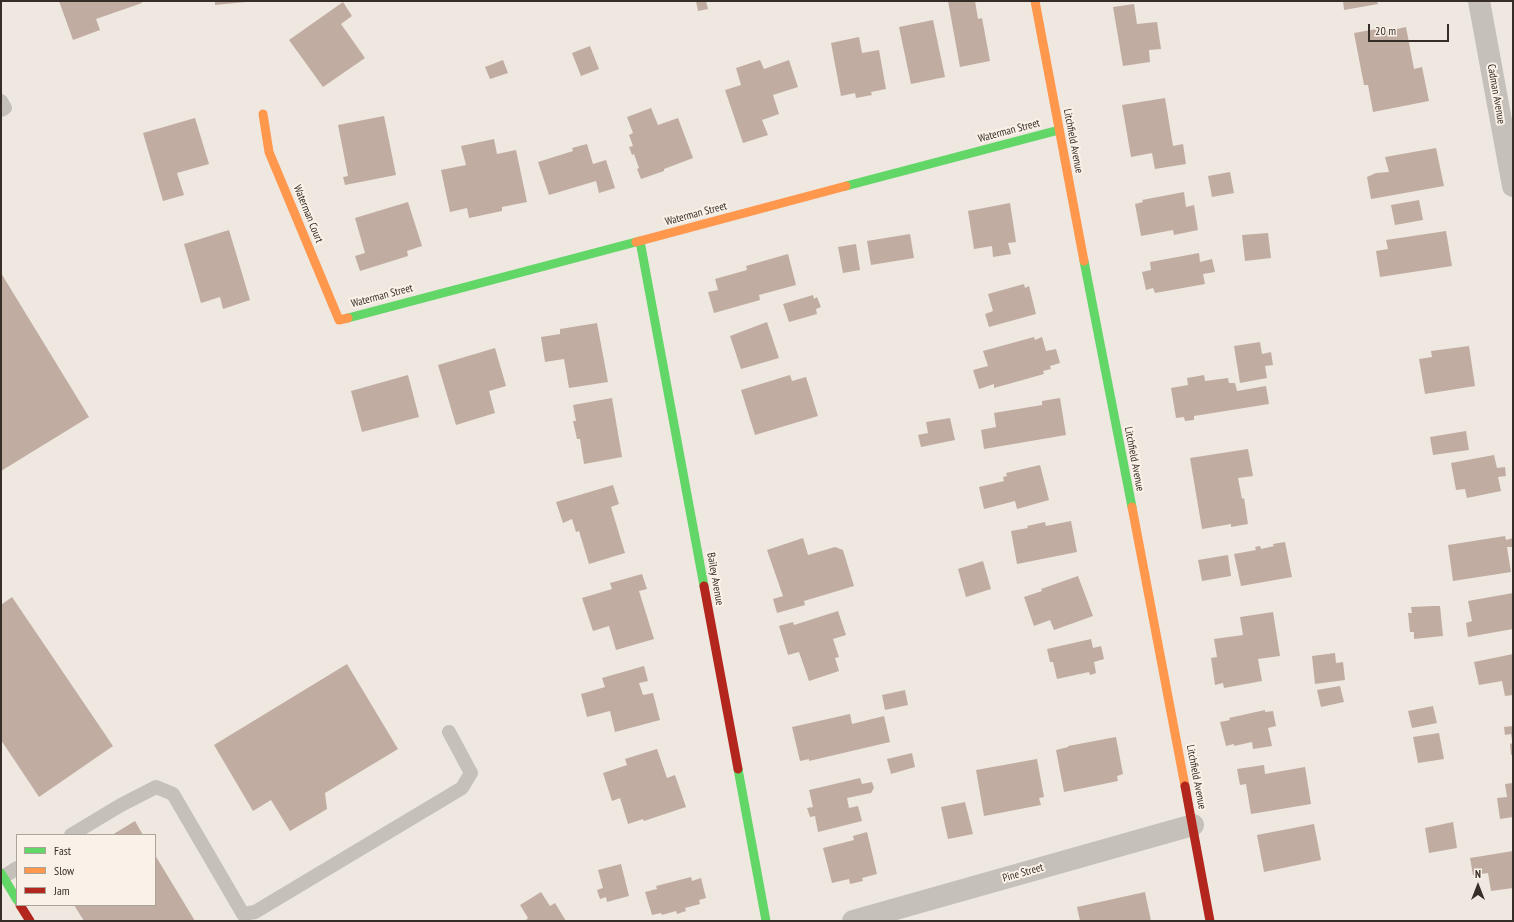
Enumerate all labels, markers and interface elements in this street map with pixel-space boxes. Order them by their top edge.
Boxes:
scale bar [1370,16,1451,42]
text: 20 m [1375,23,1396,38]
street label: Cadman Avenue [1484,63,1508,125]
street label: Litchfield Avenue [1060,108,1086,174]
street label: Waterman Street [977,116,1041,146]
street label: Waterman Court [290,183,326,245]
street label: Waterman Street [664,199,728,229]
street label: Waterman Street [350,281,414,311]
street label: Litchfield Avenue [1121,426,1147,492]
street label: Bailey Avenue [704,552,726,606]
street label: Litchfield Avenue [1183,744,1209,810]
legend [16,834,156,906]
text: Fast [54,843,71,858]
street label: Pine Street [1001,861,1045,885]
text: Slow [54,863,74,878]
north arrow [1458,866,1498,906]
text: N [1475,867,1481,881]
text: Jam [54,883,70,898]

